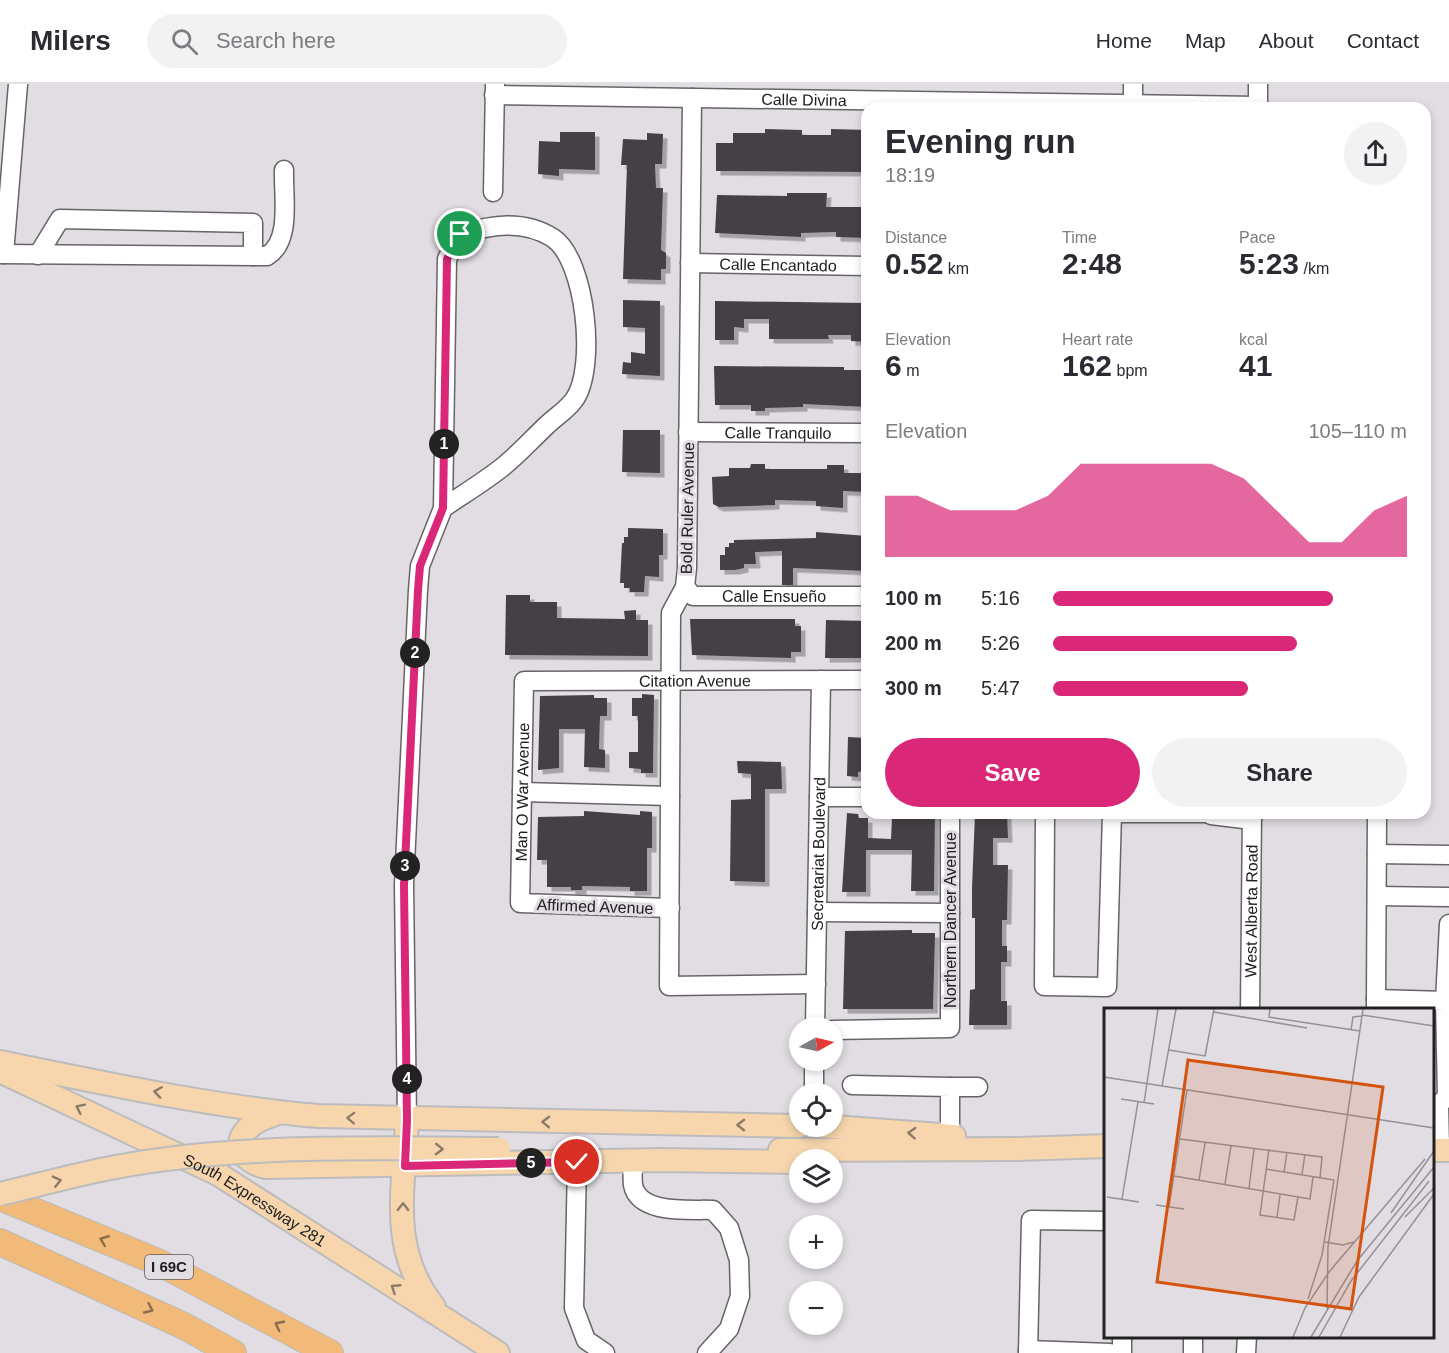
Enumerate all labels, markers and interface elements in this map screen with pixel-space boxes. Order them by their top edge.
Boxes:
search box [147,14,567,68]
text: Milers [30,25,111,56]
icon: search [168,25,201,58]
text: Search here [216,28,336,53]
text: Home [1096,29,1152,52]
text: Map [1185,29,1226,52]
text: About [1259,29,1314,52]
text: Contact [1347,29,1419,52]
street label: Calle Divina [761,91,847,109]
button: share [1344,122,1407,185]
text: Evening run [885,123,1076,160]
text: 18:19 [885,164,935,186]
pin [434,208,485,259]
icon: arrive [443,217,476,250]
text: Distance [885,229,947,246]
text: Time [1062,229,1097,246]
text: Pace [1239,229,1275,246]
text: 0.52 [885,247,943,280]
text: 2:48 [1062,247,1122,280]
text: 5:23 [1239,247,1299,280]
street label: Calle Encantado [719,255,837,274]
text: km [943,260,969,277]
text: /km [1299,260,1329,277]
text: Elevation [885,331,951,348]
text: Heart rate [1062,331,1133,348]
text: kcal [1239,331,1267,348]
text: 6 [885,349,902,382]
text: 162 [1062,349,1112,382]
text: 41 [1239,349,1272,382]
text: m [902,362,919,379]
text: bpm [1112,362,1148,379]
text: Elevation [885,420,967,442]
text: 105–110 m [1308,420,1407,442]
street label: Calle Tranquilo [725,424,832,442]
pin: 1 [429,429,459,459]
text: 1 [440,435,448,452]
street label: Bold Ruler Avenue [678,442,697,574]
text: 100 m [885,587,942,609]
text: 5:16 [981,587,1020,609]
street label: Calle Ensueño [722,588,826,605]
text: 200 m [885,632,942,654]
text: 5:26 [981,632,1020,654]
pin: 2 [400,638,430,668]
text: 2 [411,644,419,661]
street label: Citation Avenue [639,672,751,690]
text: 300 m [885,677,942,699]
text: 5:47 [981,677,1020,699]
street label: Man O War Avenue [513,722,532,862]
button: Save [885,738,1140,807]
button: Share [1152,738,1407,807]
street label: Secretariat Boulevard [809,777,828,931]
street label: Northern Dancer Avenue [942,832,959,1008]
street label: West Alberta Road [1242,844,1261,978]
pin: 3 [390,851,420,881]
text: 3 [401,857,409,874]
street label: Affirmed Avenue [536,896,654,917]
inset map [1104,1008,1434,1338]
north arrow [789,1017,843,1071]
map controls [789,1017,843,1335]
pin: 4 [392,1064,422,1094]
text: 4 [403,1070,411,1087]
button: locate [789,1083,843,1137]
one-way arrow [153,1087,163,1099]
one-way arrow [76,1104,87,1116]
one-way arrow [347,1111,356,1124]
one-way arrow [542,1116,551,1128]
one-way arrow [737,1119,746,1131]
one-way arrow [908,1127,917,1140]
pin [551,1136,602,1187]
one-way arrow [434,1142,443,1155]
icon: check [560,1145,593,1178]
pin: 5 [516,1148,546,1178]
button: layers [789,1149,843,1203]
street label: South Expressway 281 [181,1151,329,1250]
text: 5 [527,1154,535,1171]
one-way arrow [52,1175,62,1188]
one-way arrow [396,1202,409,1211]
button: + [789,1215,843,1269]
one-way arrow [99,1235,110,1247]
road number: I 69C [145,1255,193,1279]
button: − [789,1281,843,1335]
one-way arrow [391,1283,401,1295]
one-way arrow [142,1302,153,1314]
one-way arrow [275,1321,285,1332]

